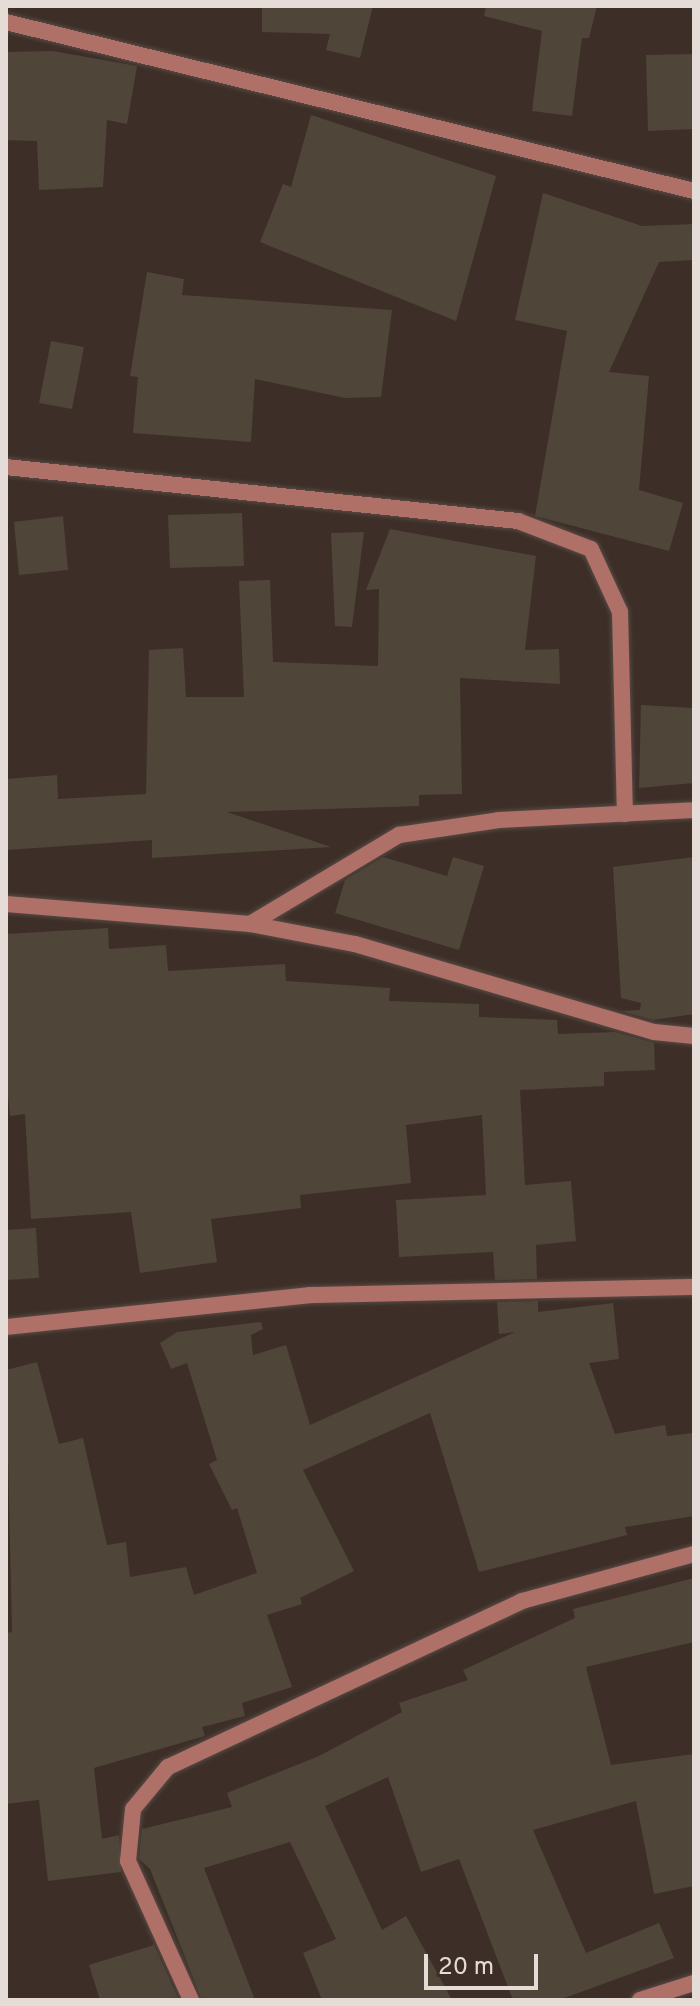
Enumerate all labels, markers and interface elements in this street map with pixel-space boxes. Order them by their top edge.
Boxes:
scale bar [428,1938,542,1988]
text: 20 m [438,1953,494,1983]

